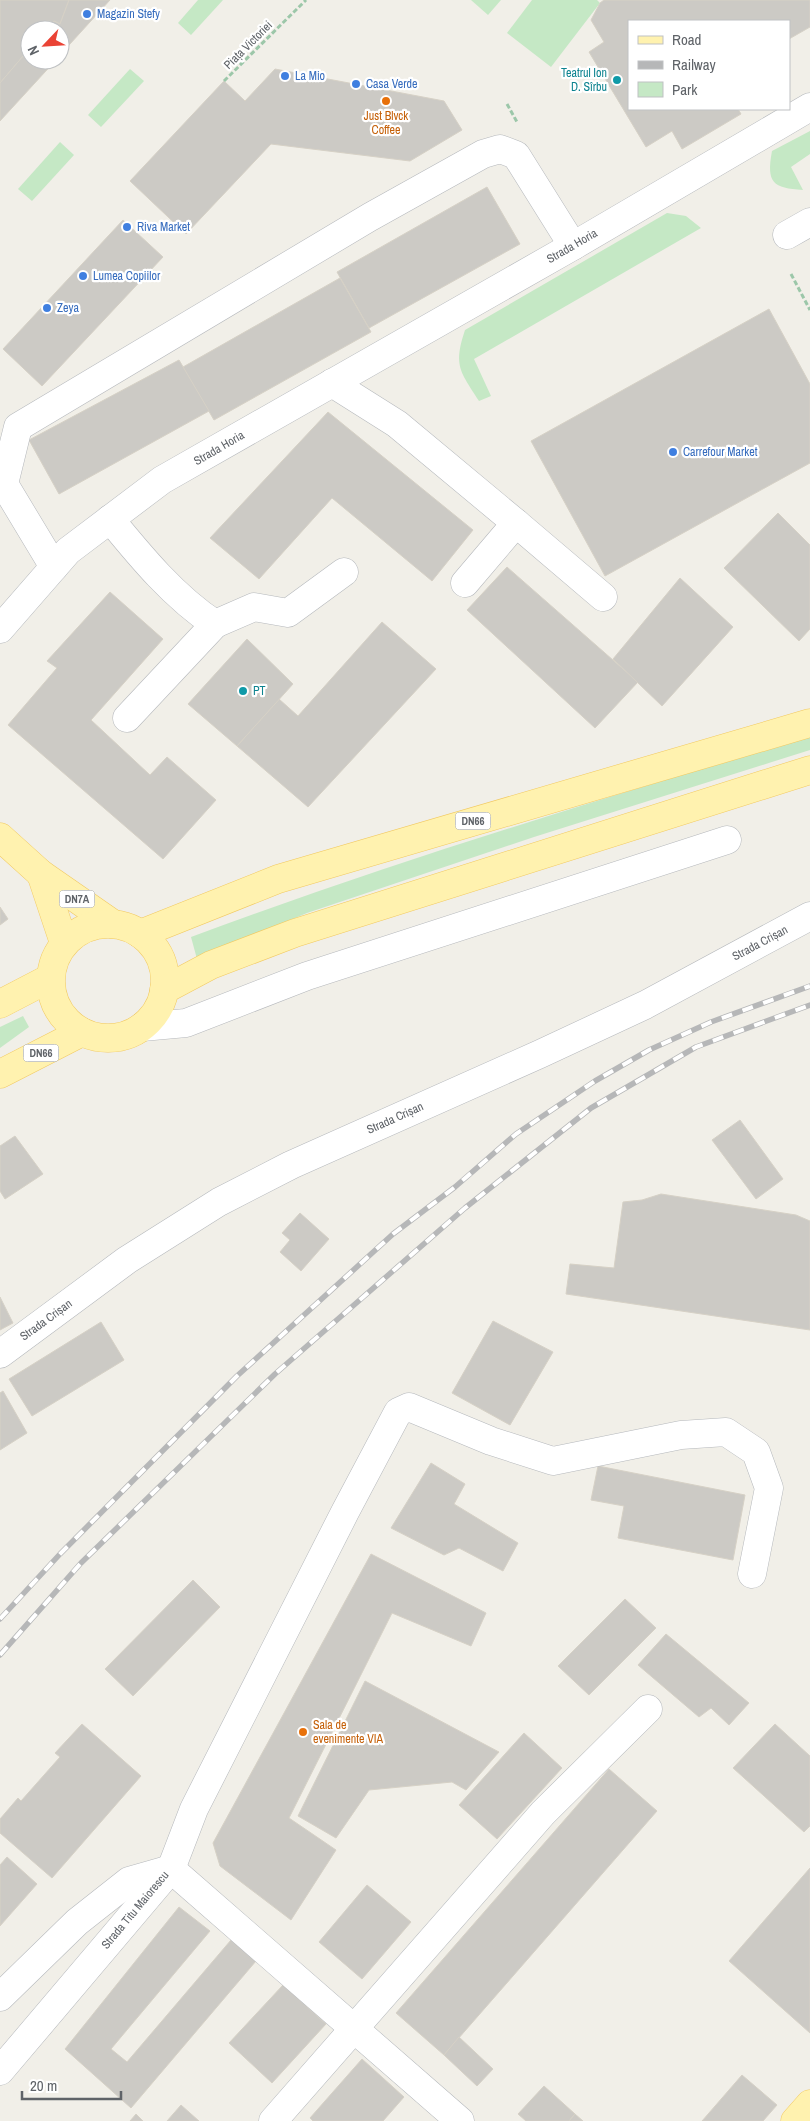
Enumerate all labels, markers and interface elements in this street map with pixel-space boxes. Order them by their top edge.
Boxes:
place label: Magazin Stefy [97,6,160,22]
marker: Magazin Stefy [81,8,93,20]
street label: Piața Victoriei [220,17,276,73]
north arrow [20,20,70,70]
legend [628,20,790,110]
text: Road [672,29,701,50]
text: N [23,43,43,58]
text: Railway [672,54,717,75]
place label: Teatrul Ion D. Sîrbu [561,65,607,95]
place label: La Mio [295,68,325,84]
marker: La Mio [279,70,291,82]
marker: Teatrul Ion D. Sîrbu [611,74,623,86]
place label: Casa Verde [366,76,417,92]
marker: Casa Verde [350,78,362,90]
text: Park [672,79,698,100]
marker: Just Blvck Coffee [380,95,392,107]
place label: Just Blvck Coffee [364,108,408,138]
place label: Riva Market [137,219,190,235]
marker: Riva Market [121,221,133,233]
street label: Strada Horia [544,225,601,267]
place label: Lumea Copiilor [93,268,161,284]
marker: Lumea Copiilor [77,270,89,282]
place label: Zeya [57,300,79,316]
marker: Zeya [41,302,53,314]
street label: Strada Horia [191,427,248,469]
place label: Carrefour Market [683,444,758,460]
marker: Carrefour Market [667,446,679,458]
place label: PT [253,683,266,699]
marker: PT [237,685,249,697]
road number: DN66 [456,812,490,829]
road number: DN7A [60,891,94,908]
street label: Strada Crișan [729,922,791,964]
road number: DN66 [23,1044,58,1062]
street label: Strada Crișan [364,1098,426,1138]
street label: Strada Crișan [17,1296,75,1344]
place label: Sala de evenimente VIA [313,1717,383,1747]
marker: Sala de evenimente VIA [297,1726,309,1738]
street label: Strada Titu Maiorescu [98,1868,172,1952]
scale bar [22,2068,121,2100]
text: 20 m [30,2075,57,2096]

